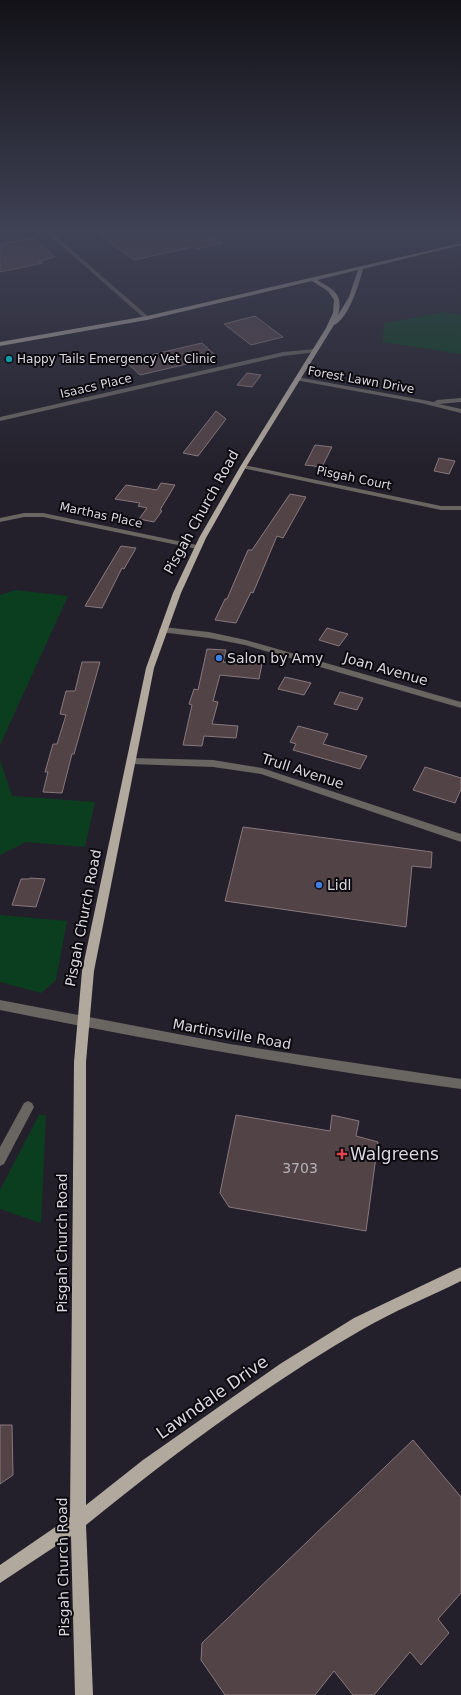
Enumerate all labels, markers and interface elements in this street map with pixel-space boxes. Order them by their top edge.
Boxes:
place label: Happy Tails Emergency Vet Clinic [17,352,216,366]
marker: Happy Tails Emergency Vet Clinic [4,354,14,364]
street label: Forest Lawn Drive [307,364,415,396]
street label: Isaacs Place [59,371,133,401]
street label: Pisgah Church Road [160,447,242,577]
street label: Pisgah Court [315,463,393,493]
street label: Marthas Place [58,499,144,531]
street label: Joan Avenue [341,649,430,689]
place label: Salon by Amy [227,650,323,666]
marker: Salon by Amy [214,653,224,663]
street label: Trull Avenue [259,750,346,792]
street label: Pisgah Church Road [62,848,104,988]
place label: Lidl [327,877,351,893]
marker: Lidl [314,880,324,890]
street label: Martinsville Road [171,1016,293,1052]
place label: Walgreens [350,1144,439,1164]
marker: Walgreens [337,1149,347,1159]
house number: 3703 [282,1160,318,1176]
street label: Pisgah Church Road [54,1173,70,1313]
street label: Lawndale Drive [152,1351,272,1443]
street label: Pisgah Church Road [54,1497,72,1637]

